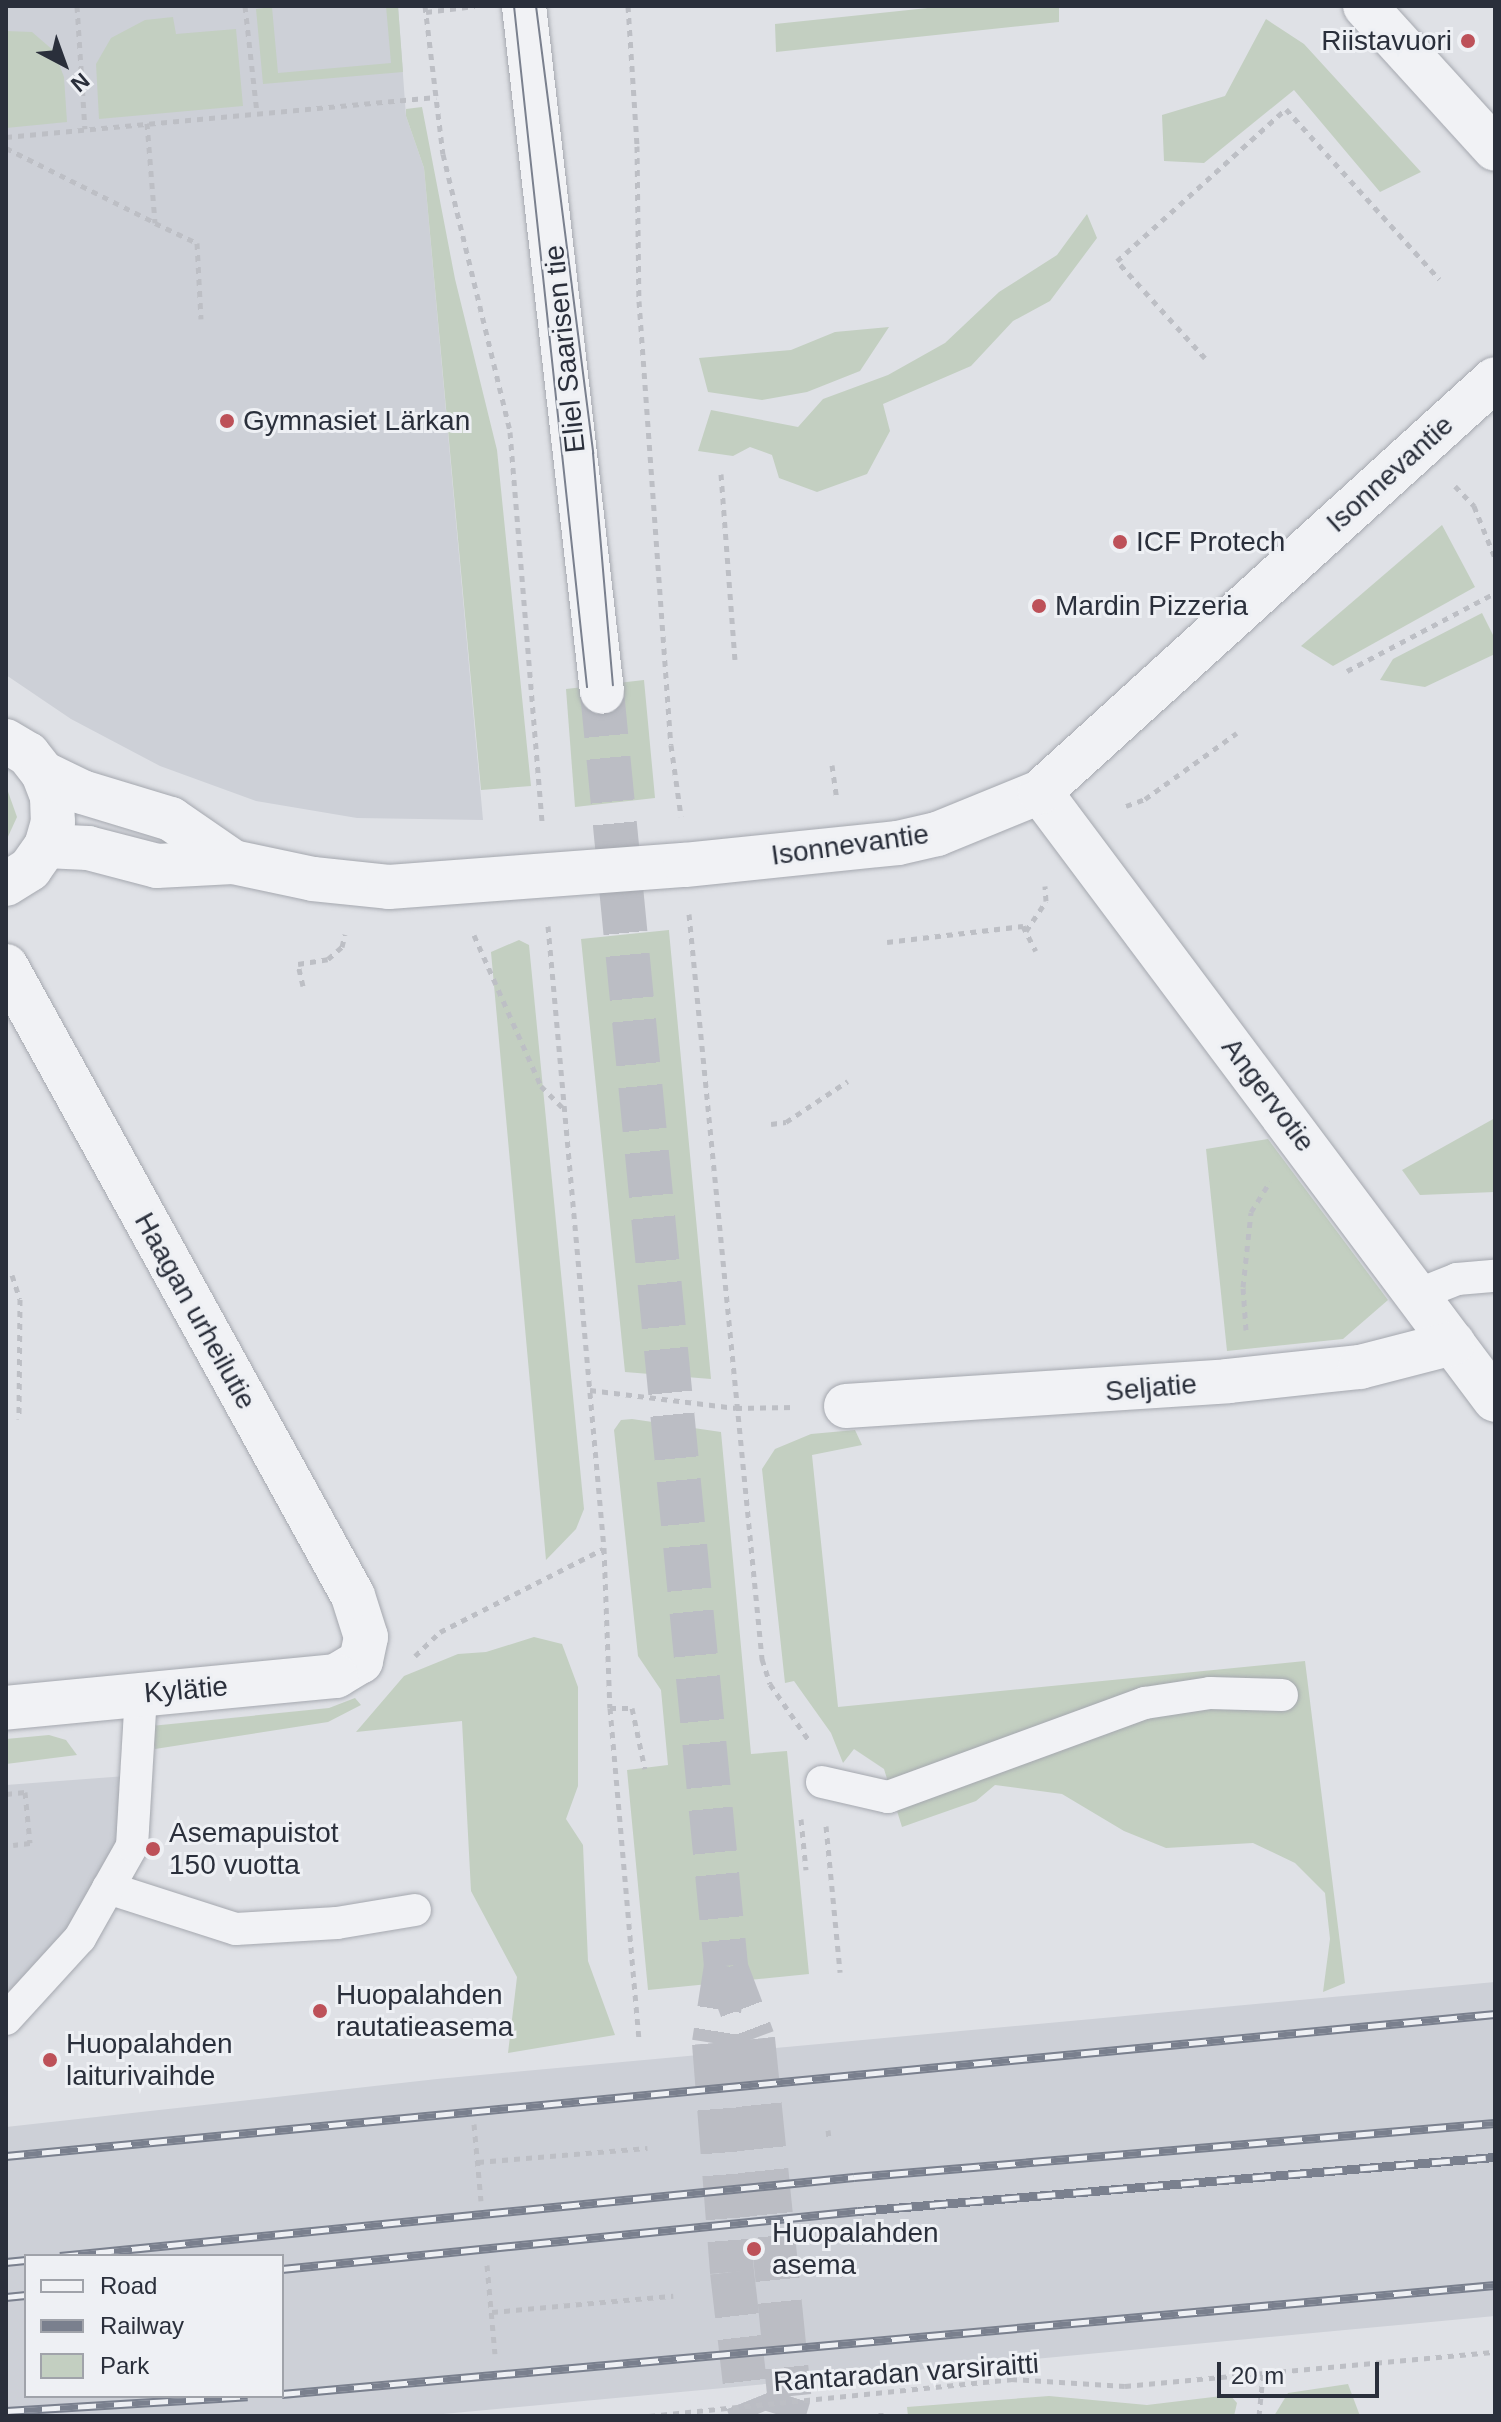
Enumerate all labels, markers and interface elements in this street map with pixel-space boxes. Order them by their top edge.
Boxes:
north arrow [24,24,104,104]
place label: Riistavuori [1321,24,1452,58]
marker: Riistavuori [1459,32,1477,50]
text: N [66,68,94,97]
street label: Eliel Saarisen tie [537,244,593,454]
place label: Gymnasiet Lärkan [243,404,470,438]
street label: Isonnevantie [1320,408,1460,540]
marker: Gymnasiet Lärkan [218,412,236,430]
place label: ICF Protech [1136,525,1285,559]
marker: ICF Protech [1111,533,1129,551]
place label: Mardin Pizzeria [1055,589,1248,623]
marker: Mardin Pizzeria [1030,597,1048,615]
street label: Isonnevantie [769,817,931,873]
street label: Angervotie [1214,1031,1322,1159]
street label: Haagan urheilutie [127,1207,263,1415]
street label: Seljatie [1104,1367,1198,1409]
street label: Kylätie [143,1670,229,1710]
place label: Asemapuistot 150 vuotta [169,1816,339,1882]
marker: Asemapuistot 150 vuotta [144,1840,162,1858]
place label: Huopalahden rautatieasema [336,1978,513,2044]
marker: Huopalahden rautatieasema [311,2002,329,2020]
place label: Huopalahden laiturivaihde [66,2027,233,2093]
marker: Huopalahden laiturivaihde [41,2051,59,2069]
place label: Huopalahden asema [772,2216,939,2282]
marker: Huopalahden asema [743,2238,765,2260]
legend [24,2254,284,2398]
text: Road [100,2272,157,2299]
text: Railway [100,2312,184,2339]
scale bar [1221,2346,1383,2396]
street label: Rantaradan varsiraitti [772,2347,1040,2399]
text: Park [100,2352,149,2379]
text: 20 m [1231,2362,1284,2389]

